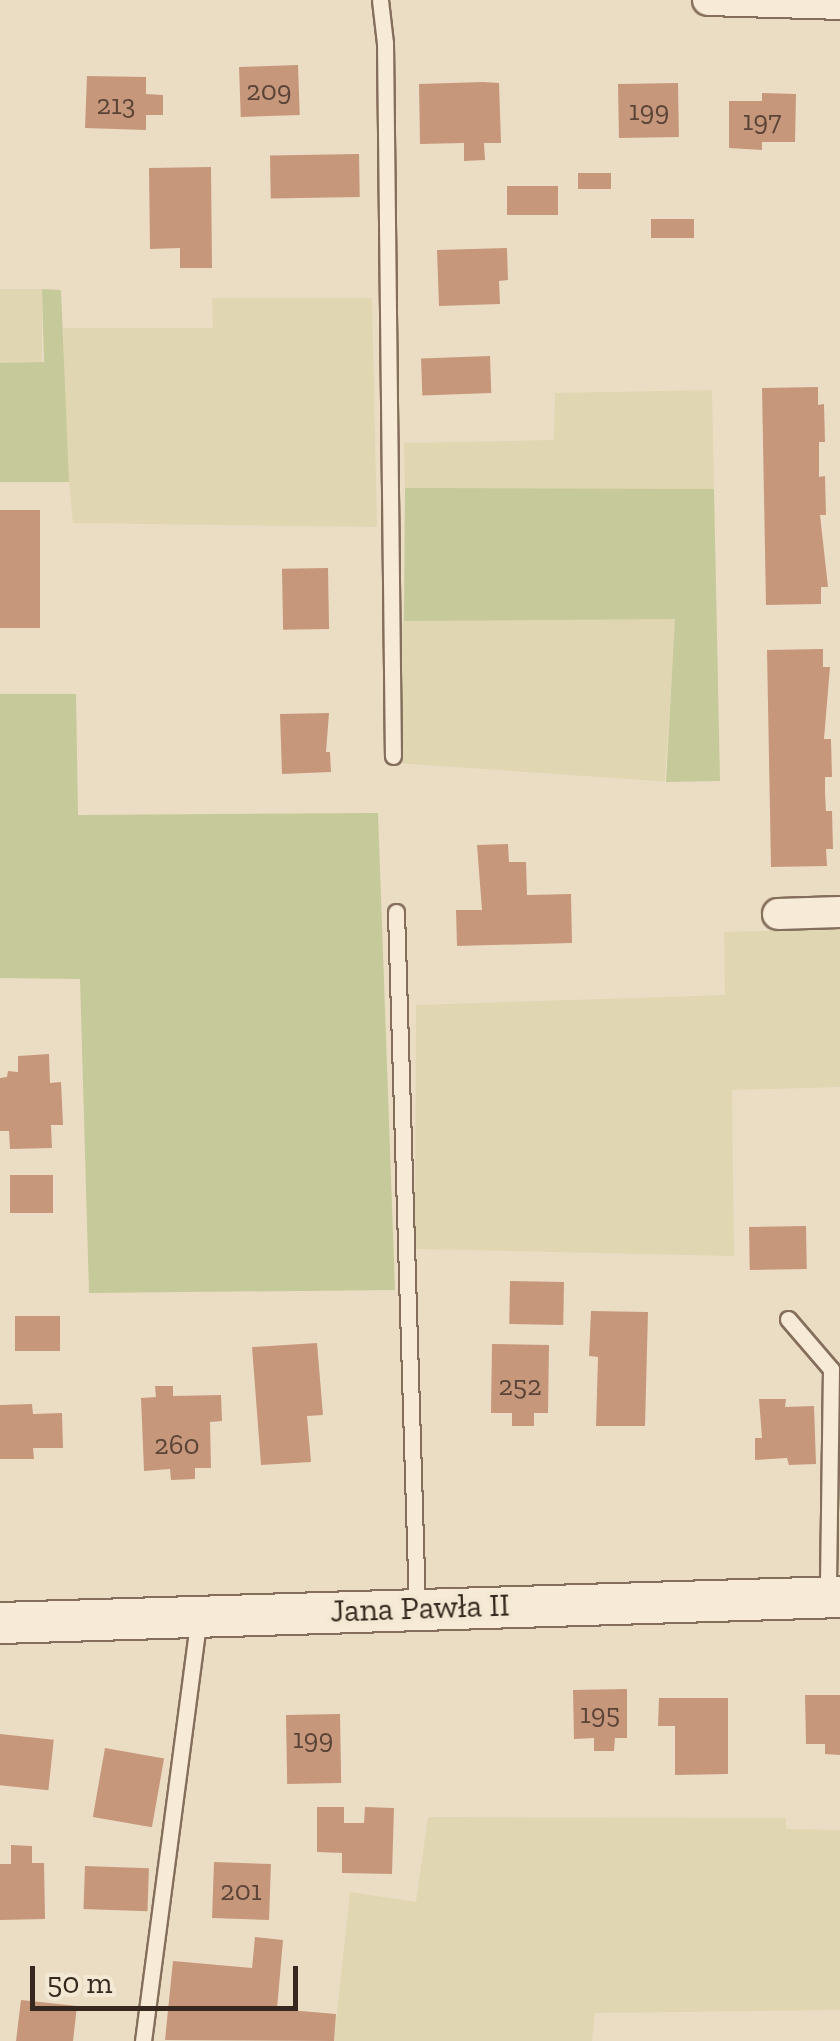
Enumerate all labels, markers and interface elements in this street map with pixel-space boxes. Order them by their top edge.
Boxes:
house number: 209 [246,74,292,108]
house number: 213 [97,88,135,122]
house number: 199 [629,94,669,128]
house number: 197 [743,104,781,138]
house number: 252 [498,1369,542,1403]
house number: 260 [154,1428,200,1462]
street label: Jana Pawła II [330,1586,510,1630]
house number: 195 [580,1697,620,1731]
house number: 199 [293,1722,333,1756]
house number: 201 [220,1874,262,1908]
scale bar [35,1946,302,2008]
text: 50 m [47,1965,112,2001]

